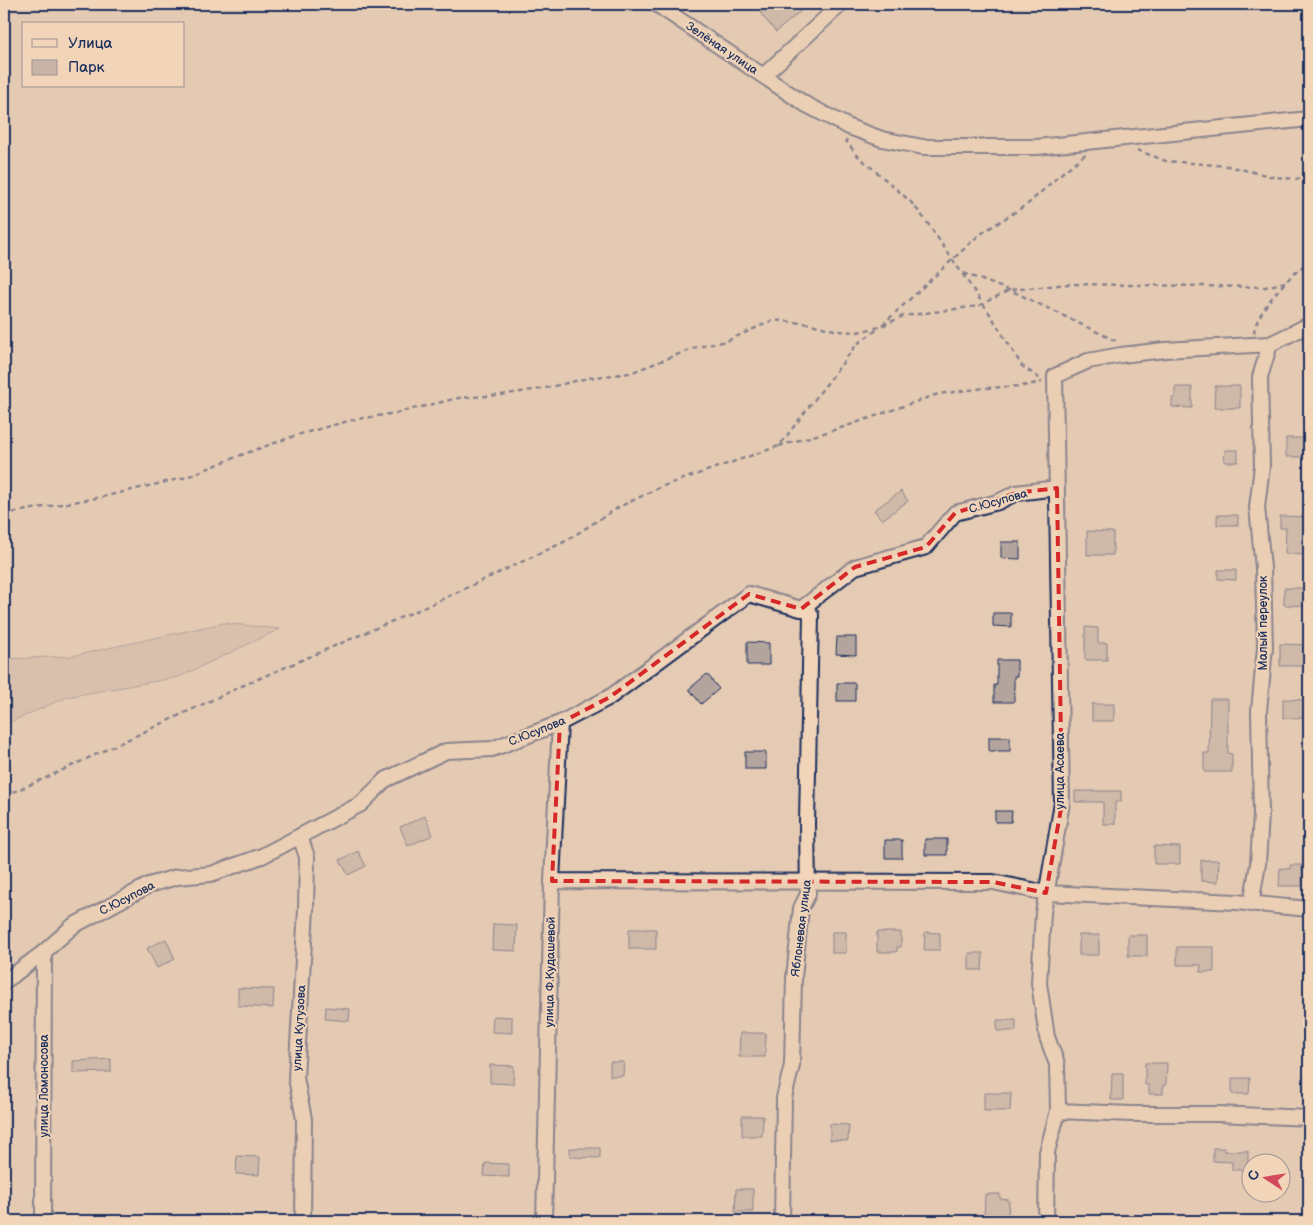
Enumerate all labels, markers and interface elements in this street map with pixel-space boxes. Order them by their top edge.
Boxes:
street label: Зелёная улица [683,19,761,78]
legend [22,22,185,88]
text: Улица [68,34,113,53]
text: Парк [68,58,105,77]
street label: С.Юсупова [967,486,1029,517]
street label: Малый переулок [1256,575,1271,670]
street label: С.Юсупова [506,713,568,750]
street label: улица Асаева [1053,733,1068,809]
street label: С.Юсупова [97,878,157,919]
street label: Яблоневая улица [788,878,815,978]
street label: улица Ф.Кудашевой [542,916,559,1028]
street label: улица Кутузова [290,985,309,1071]
street label: улица Ломоносова [37,1034,52,1138]
north arrow [1240,1152,1290,1202]
text: С [1244,1169,1263,1182]

